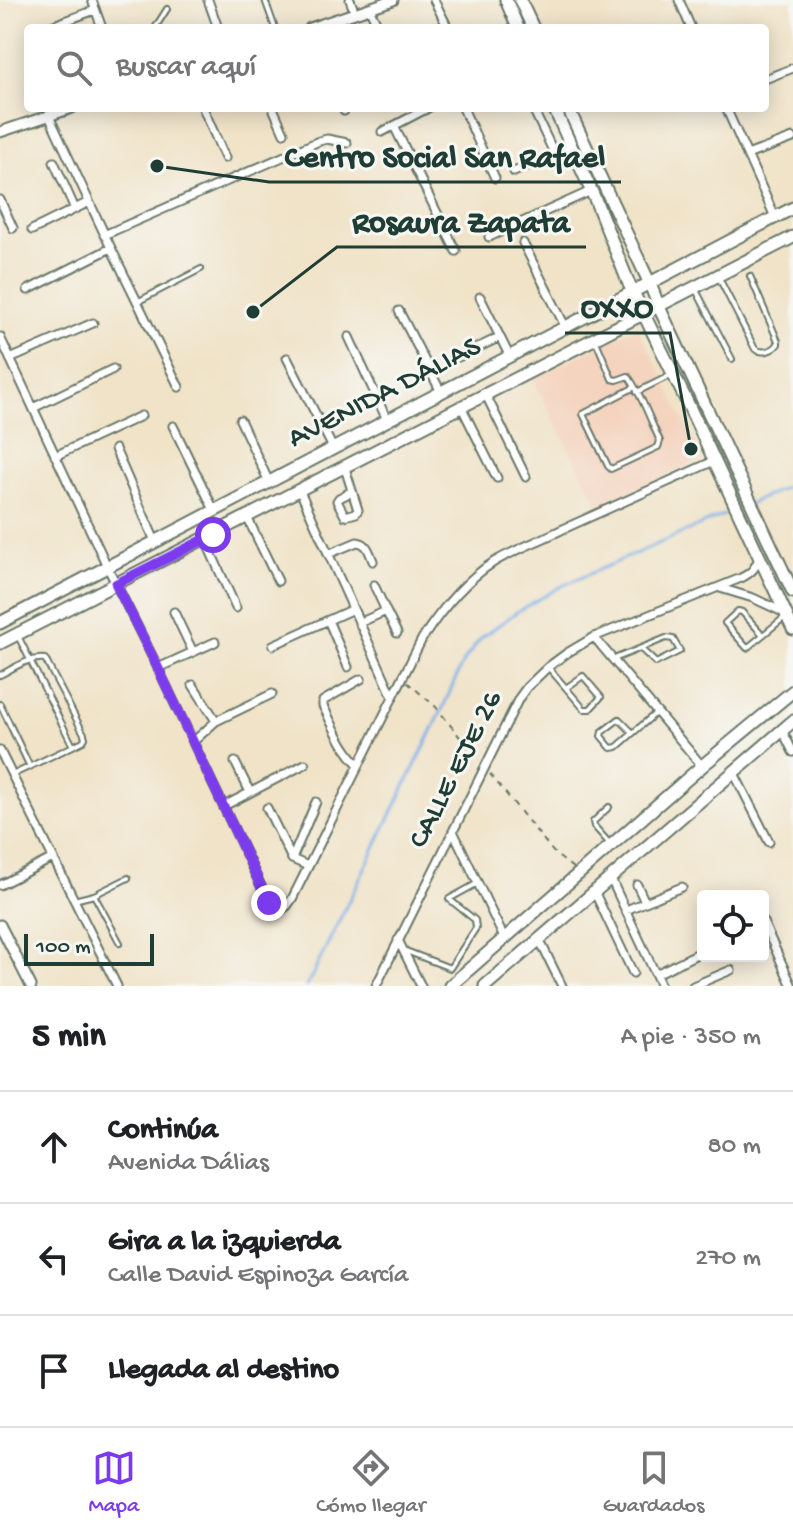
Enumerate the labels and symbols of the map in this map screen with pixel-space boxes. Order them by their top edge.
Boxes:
callout: Centro Social San Rafael [269,126,621,182]
text: Centro Social San Rafael [285,141,605,179]
callout: Rosaura Zapata [337,191,586,247]
text: Rosaura Zapata [351,206,572,244]
callout: OXXO [565,277,670,333]
text: OXXO [581,291,654,329]
street label: AVENIDA DÁLIAS [282,330,487,458]
route start [195,517,231,553]
street label: CALLE EJE 26 [402,685,512,855]
route end [251,885,287,921]
scale bar [24,930,154,966]

